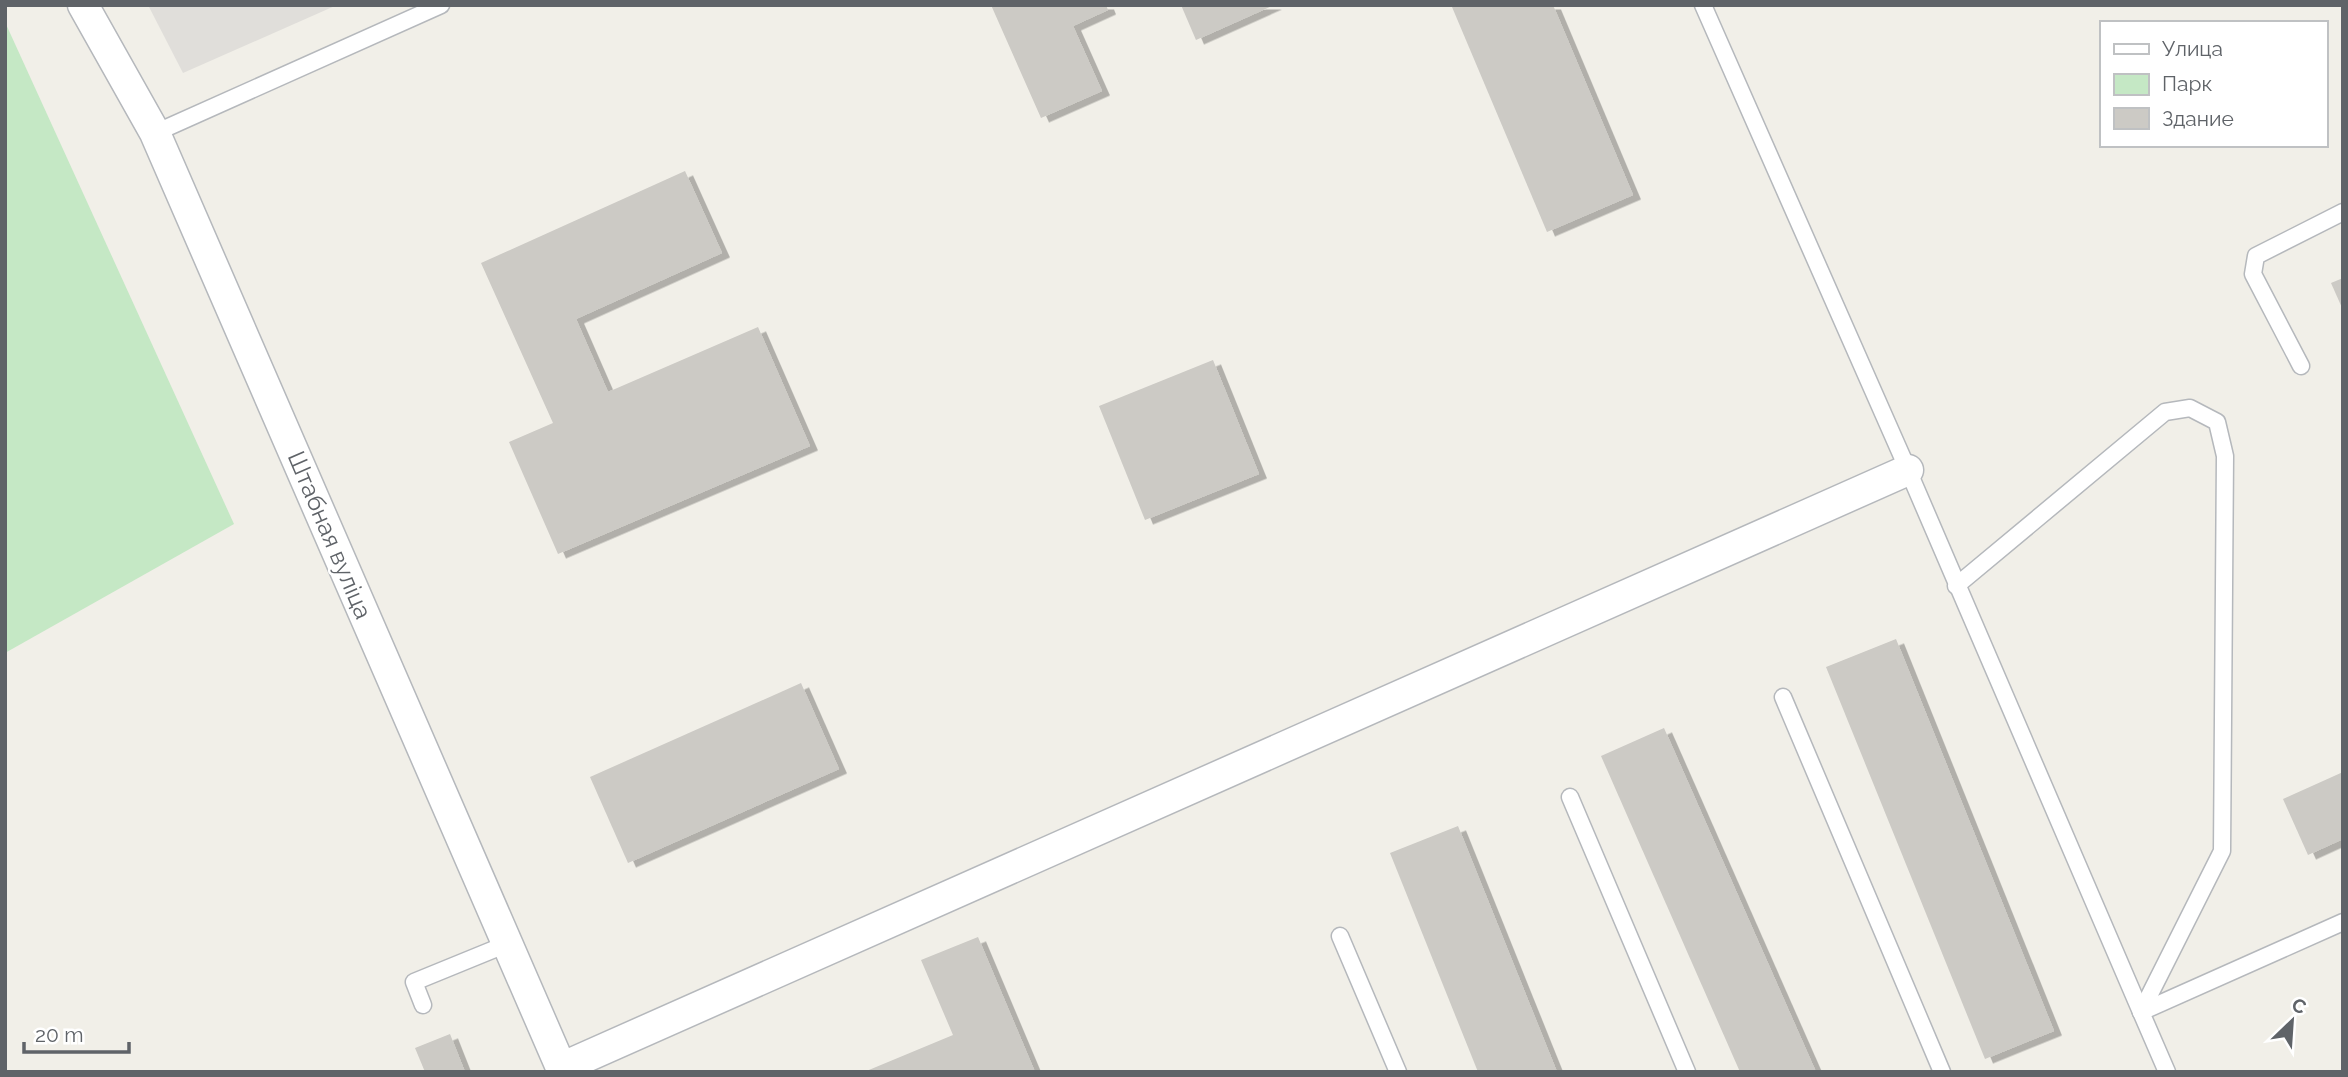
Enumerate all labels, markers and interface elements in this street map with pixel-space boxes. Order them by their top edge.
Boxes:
legend [2100,21,2327,147]
text: Улица [2162,36,2223,61]
text: Парк [2162,71,2212,96]
text: Здание [2162,106,2234,131]
street label: Штабная вуліца [282,447,378,623]
north arrow [2257,986,2327,1056]
text: С [2289,993,2310,1018]
scale bar [24,1010,130,1054]
text: 20 m [35,1022,83,1047]

